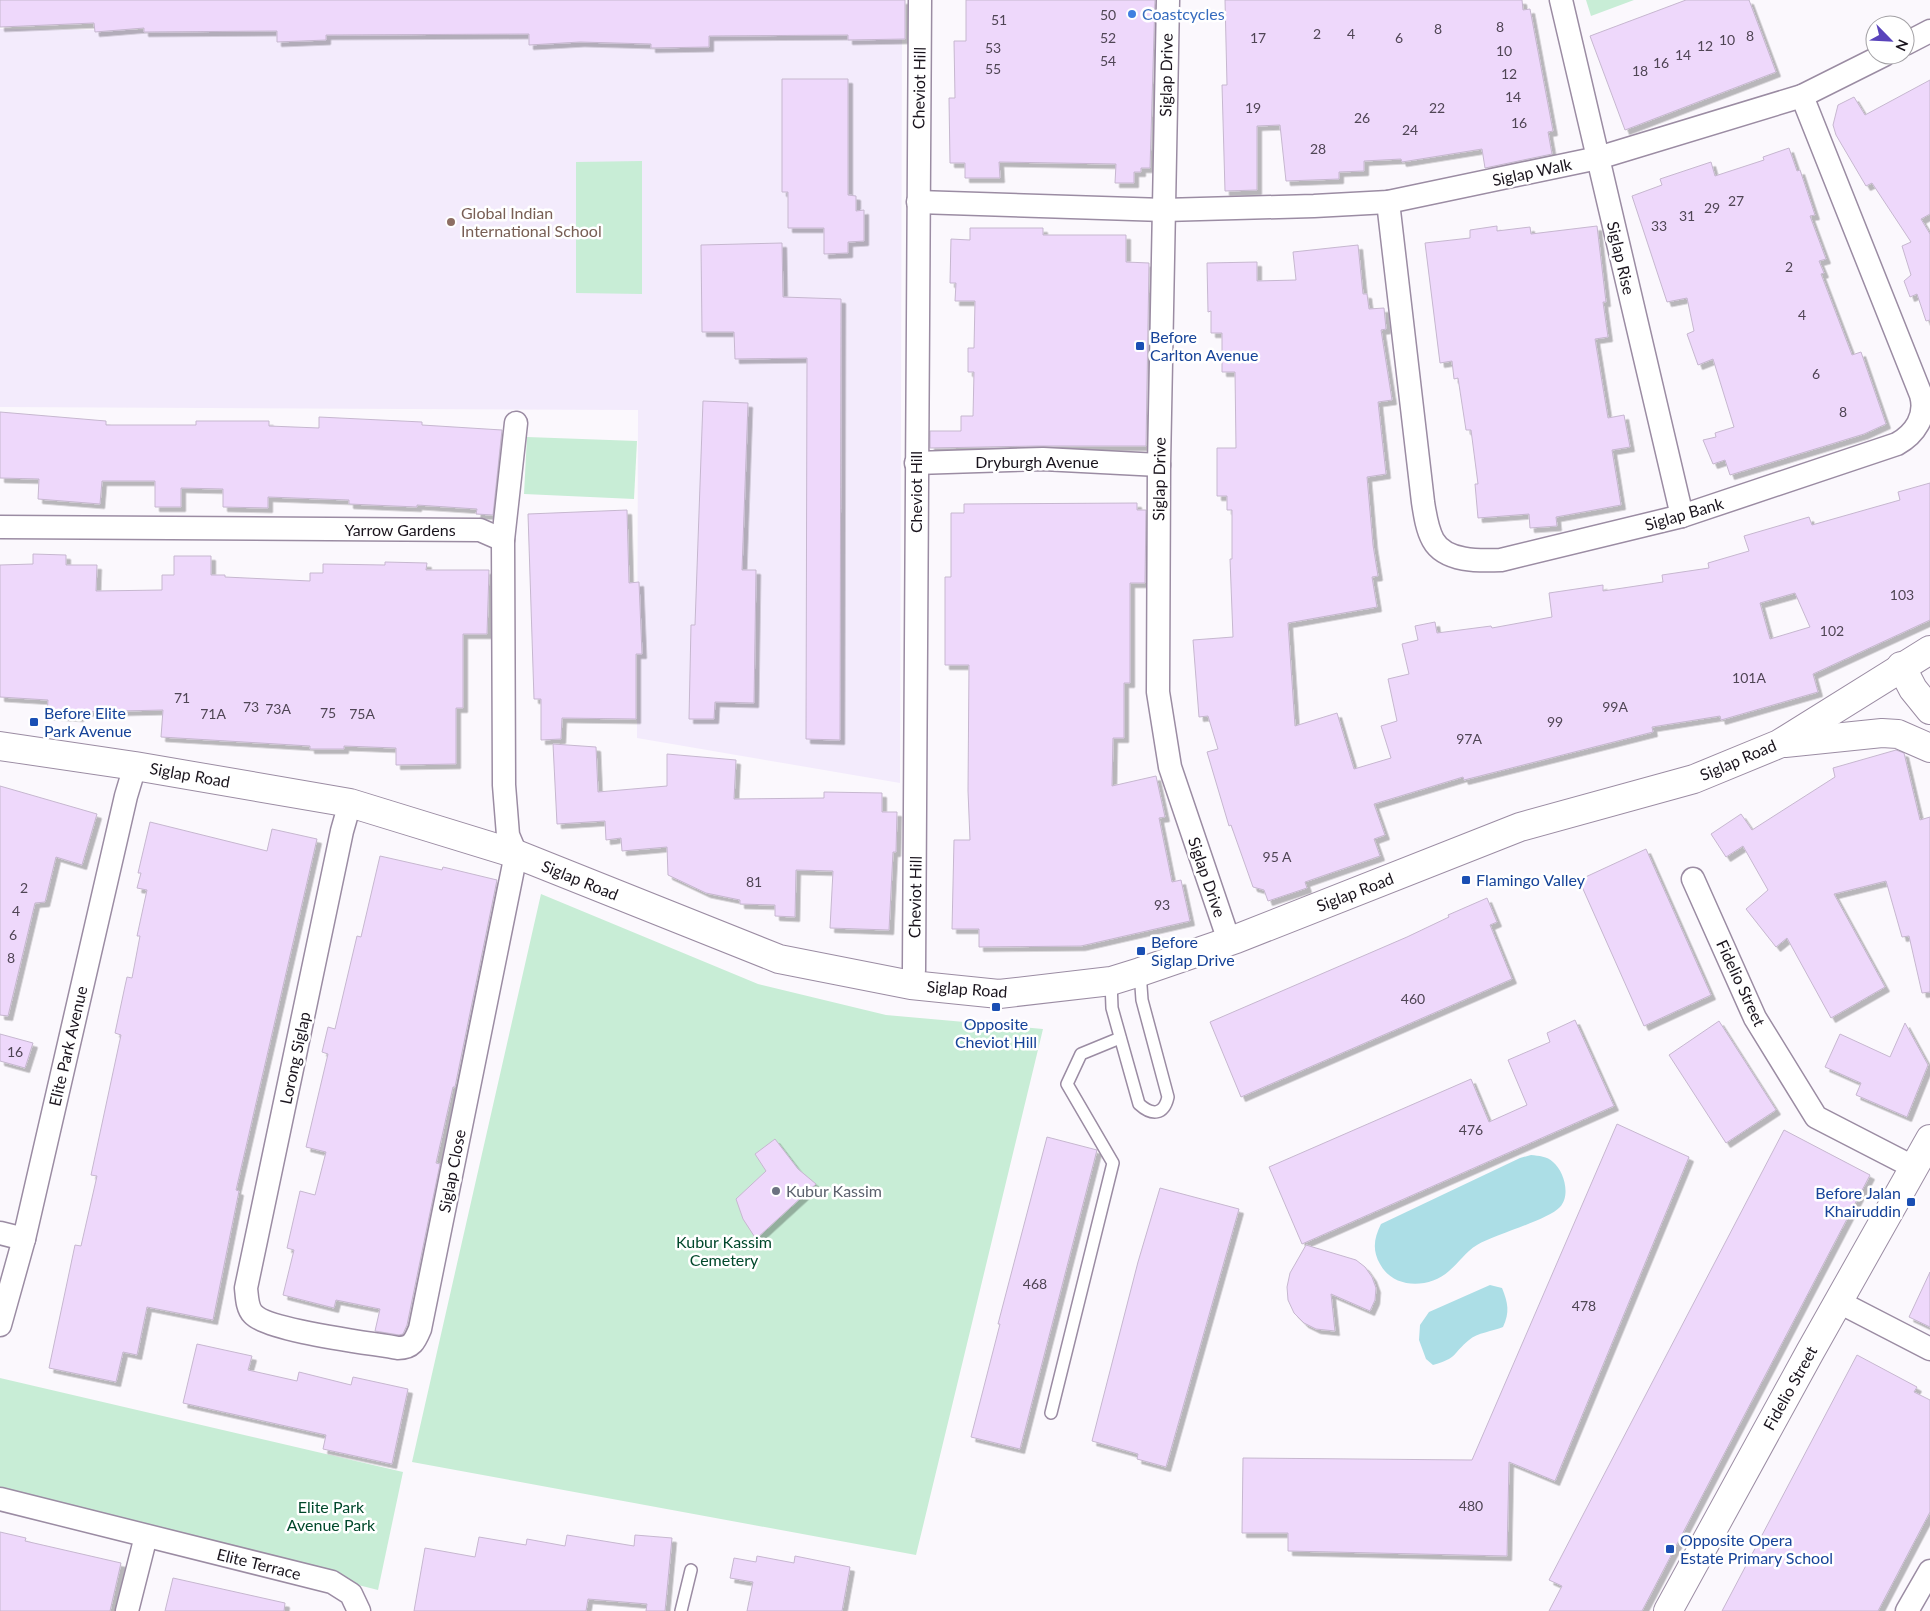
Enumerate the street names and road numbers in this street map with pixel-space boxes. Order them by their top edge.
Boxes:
street label: Siglap Drive [1155,33,1176,117]
street label: Cheviot Hill [908,47,929,129]
street label: Siglap Walk [1490,154,1574,189]
street label: Siglap Rise [1604,219,1639,296]
street label: Siglap Drive [1148,437,1169,521]
street label: Cheviot Hill [906,451,925,533]
street label: Dryburgh Avenue [975,452,1099,471]
street label: Siglap Bank [1642,493,1726,534]
street label: Yarrow Gardens [344,520,456,539]
street label: Siglap Road [1697,735,1779,784]
street label: Siglap Road [149,758,232,791]
street label: Siglap Drive [1185,834,1230,920]
street label: Siglap Road [539,856,621,904]
street label: Cheviot Hill [904,856,925,938]
street label: Siglap Road [1314,868,1396,915]
street label: Fidelio Street [1713,937,1770,1029]
street label: Siglap Road [926,976,1008,1001]
street label: Elite Park Avenue [44,984,91,1108]
street label: Lorong Siglap [275,1010,314,1106]
street label: Siglap Close [434,1128,469,1214]
street label: Fidelio Street [1759,1342,1821,1433]
street label: Elite Terrace [215,1544,303,1583]

